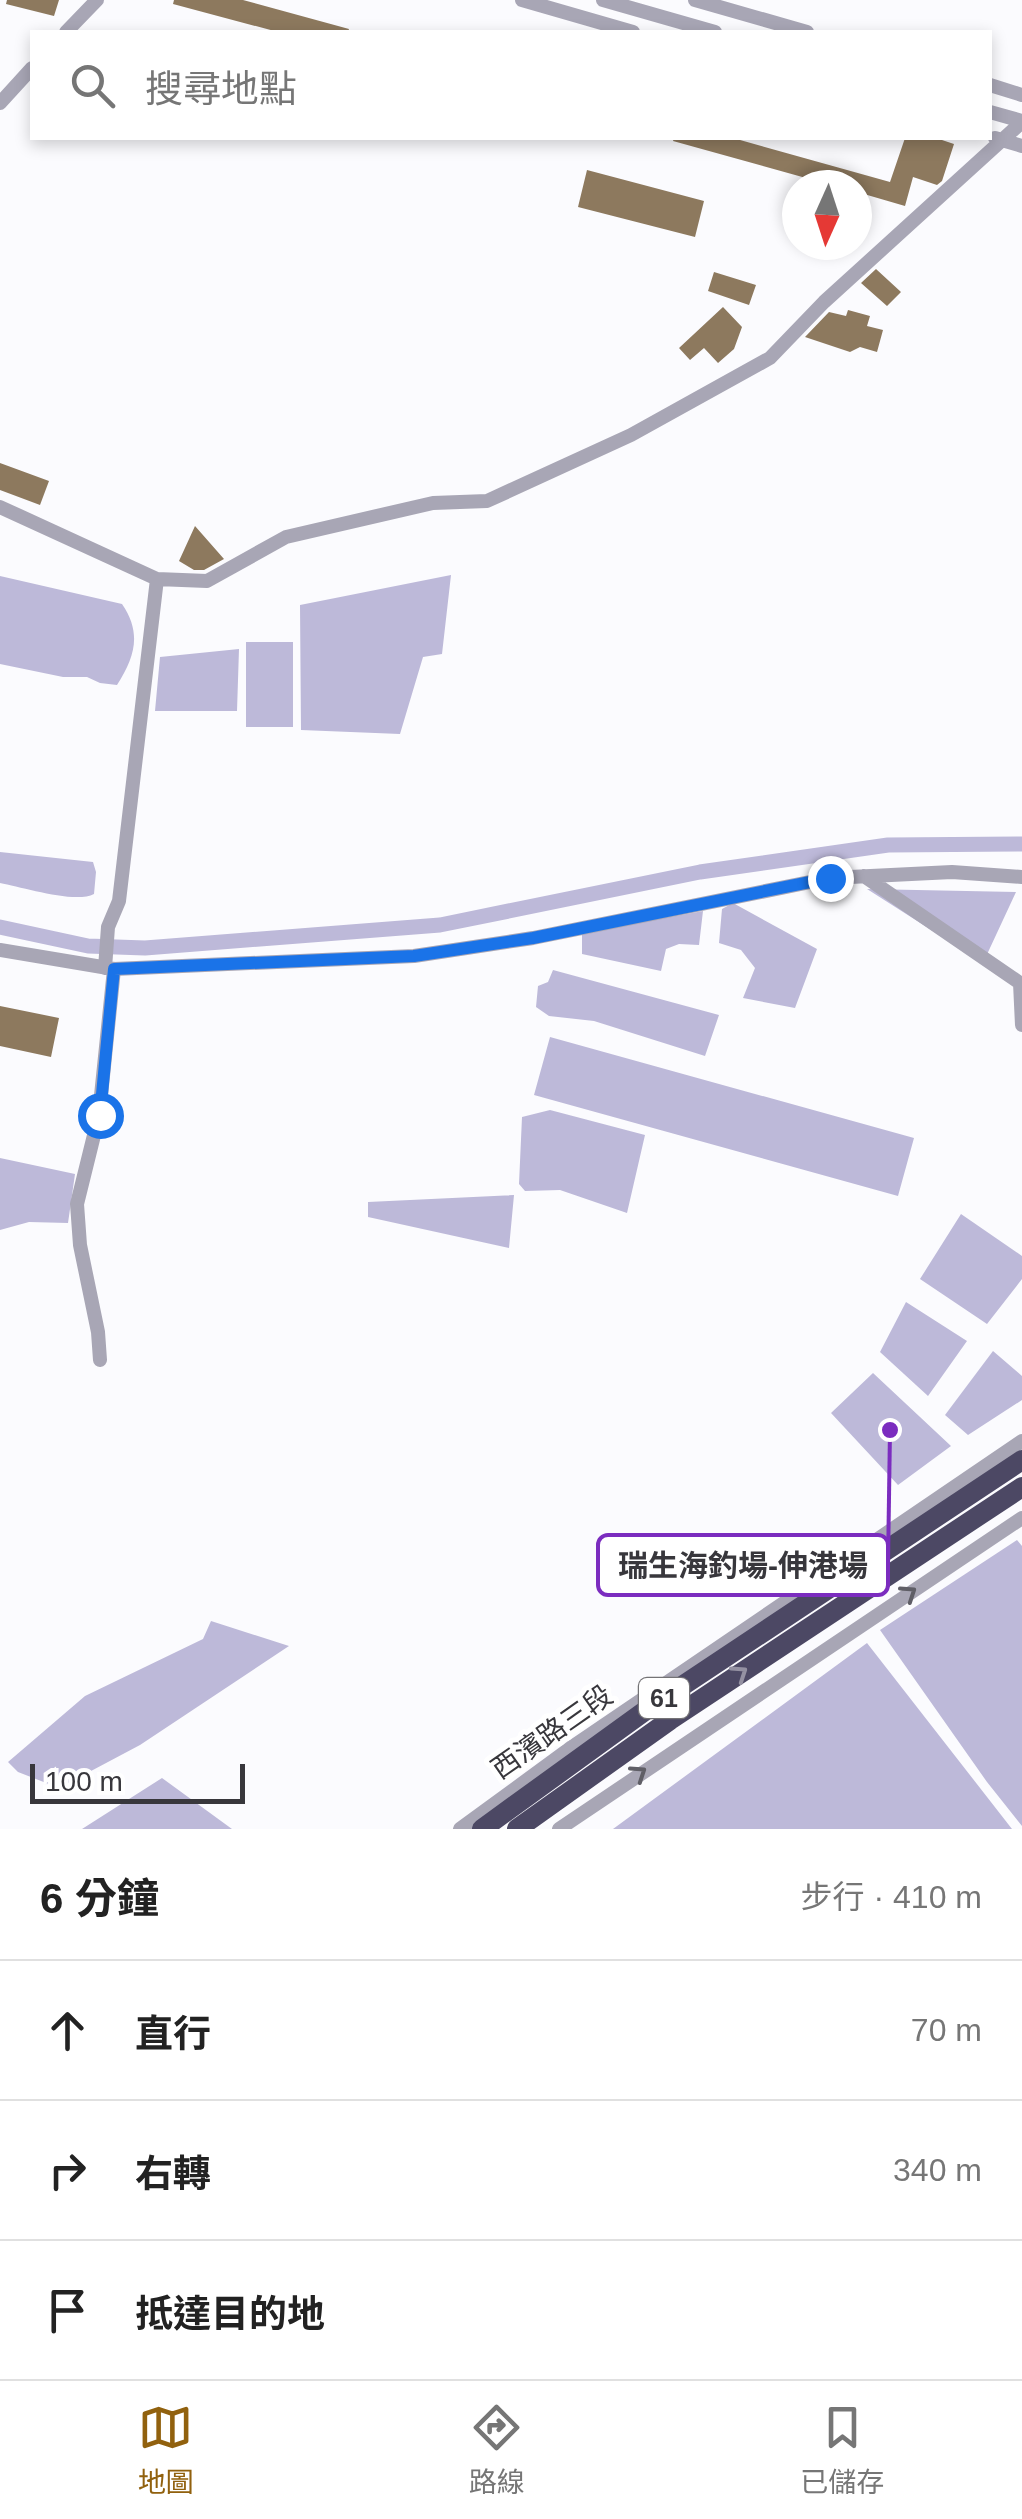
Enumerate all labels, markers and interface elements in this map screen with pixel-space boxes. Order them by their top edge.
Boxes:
search box [30,30,992,140]
icon: search [65,58,120,113]
text: 搜尋地點 [145,68,297,110]
north arrow [782,170,872,260]
route end [808,856,854,902]
route start [78,1093,124,1139]
callout: 瑞生海釣場-伸港場 [598,1535,888,1595]
text: 瑞生海釣場-伸港場 [618,1549,868,1582]
one-way arrow [898,1587,917,1605]
one-way arrow [730,1667,748,1686]
road number: 61 [639,1678,689,1718]
street label: 西濱路三段 [486,1679,618,1785]
scale bar [30,1759,245,1804]
text: 100 m [45,1766,123,1797]
one-way arrow [627,1767,646,1785]
text: 6 分鐘 [40,1875,159,1922]
text: 步行 · 410 m [801,1879,982,1915]
icon: ahead [40,2003,95,2058]
text: 70 m [911,2012,982,2048]
text: 直行 [135,2013,211,2055]
icon: right [40,2143,95,2198]
text: 340 m [893,2152,982,2188]
text: 右轉 [135,2153,211,2195]
icon: arrive [40,2283,95,2338]
text: 抵達目的地 [135,2293,325,2335]
tab: 地圖 [138,2400,194,2500]
tab: 路線 [469,2400,525,2500]
tab: 已儲存 [800,2400,884,2500]

